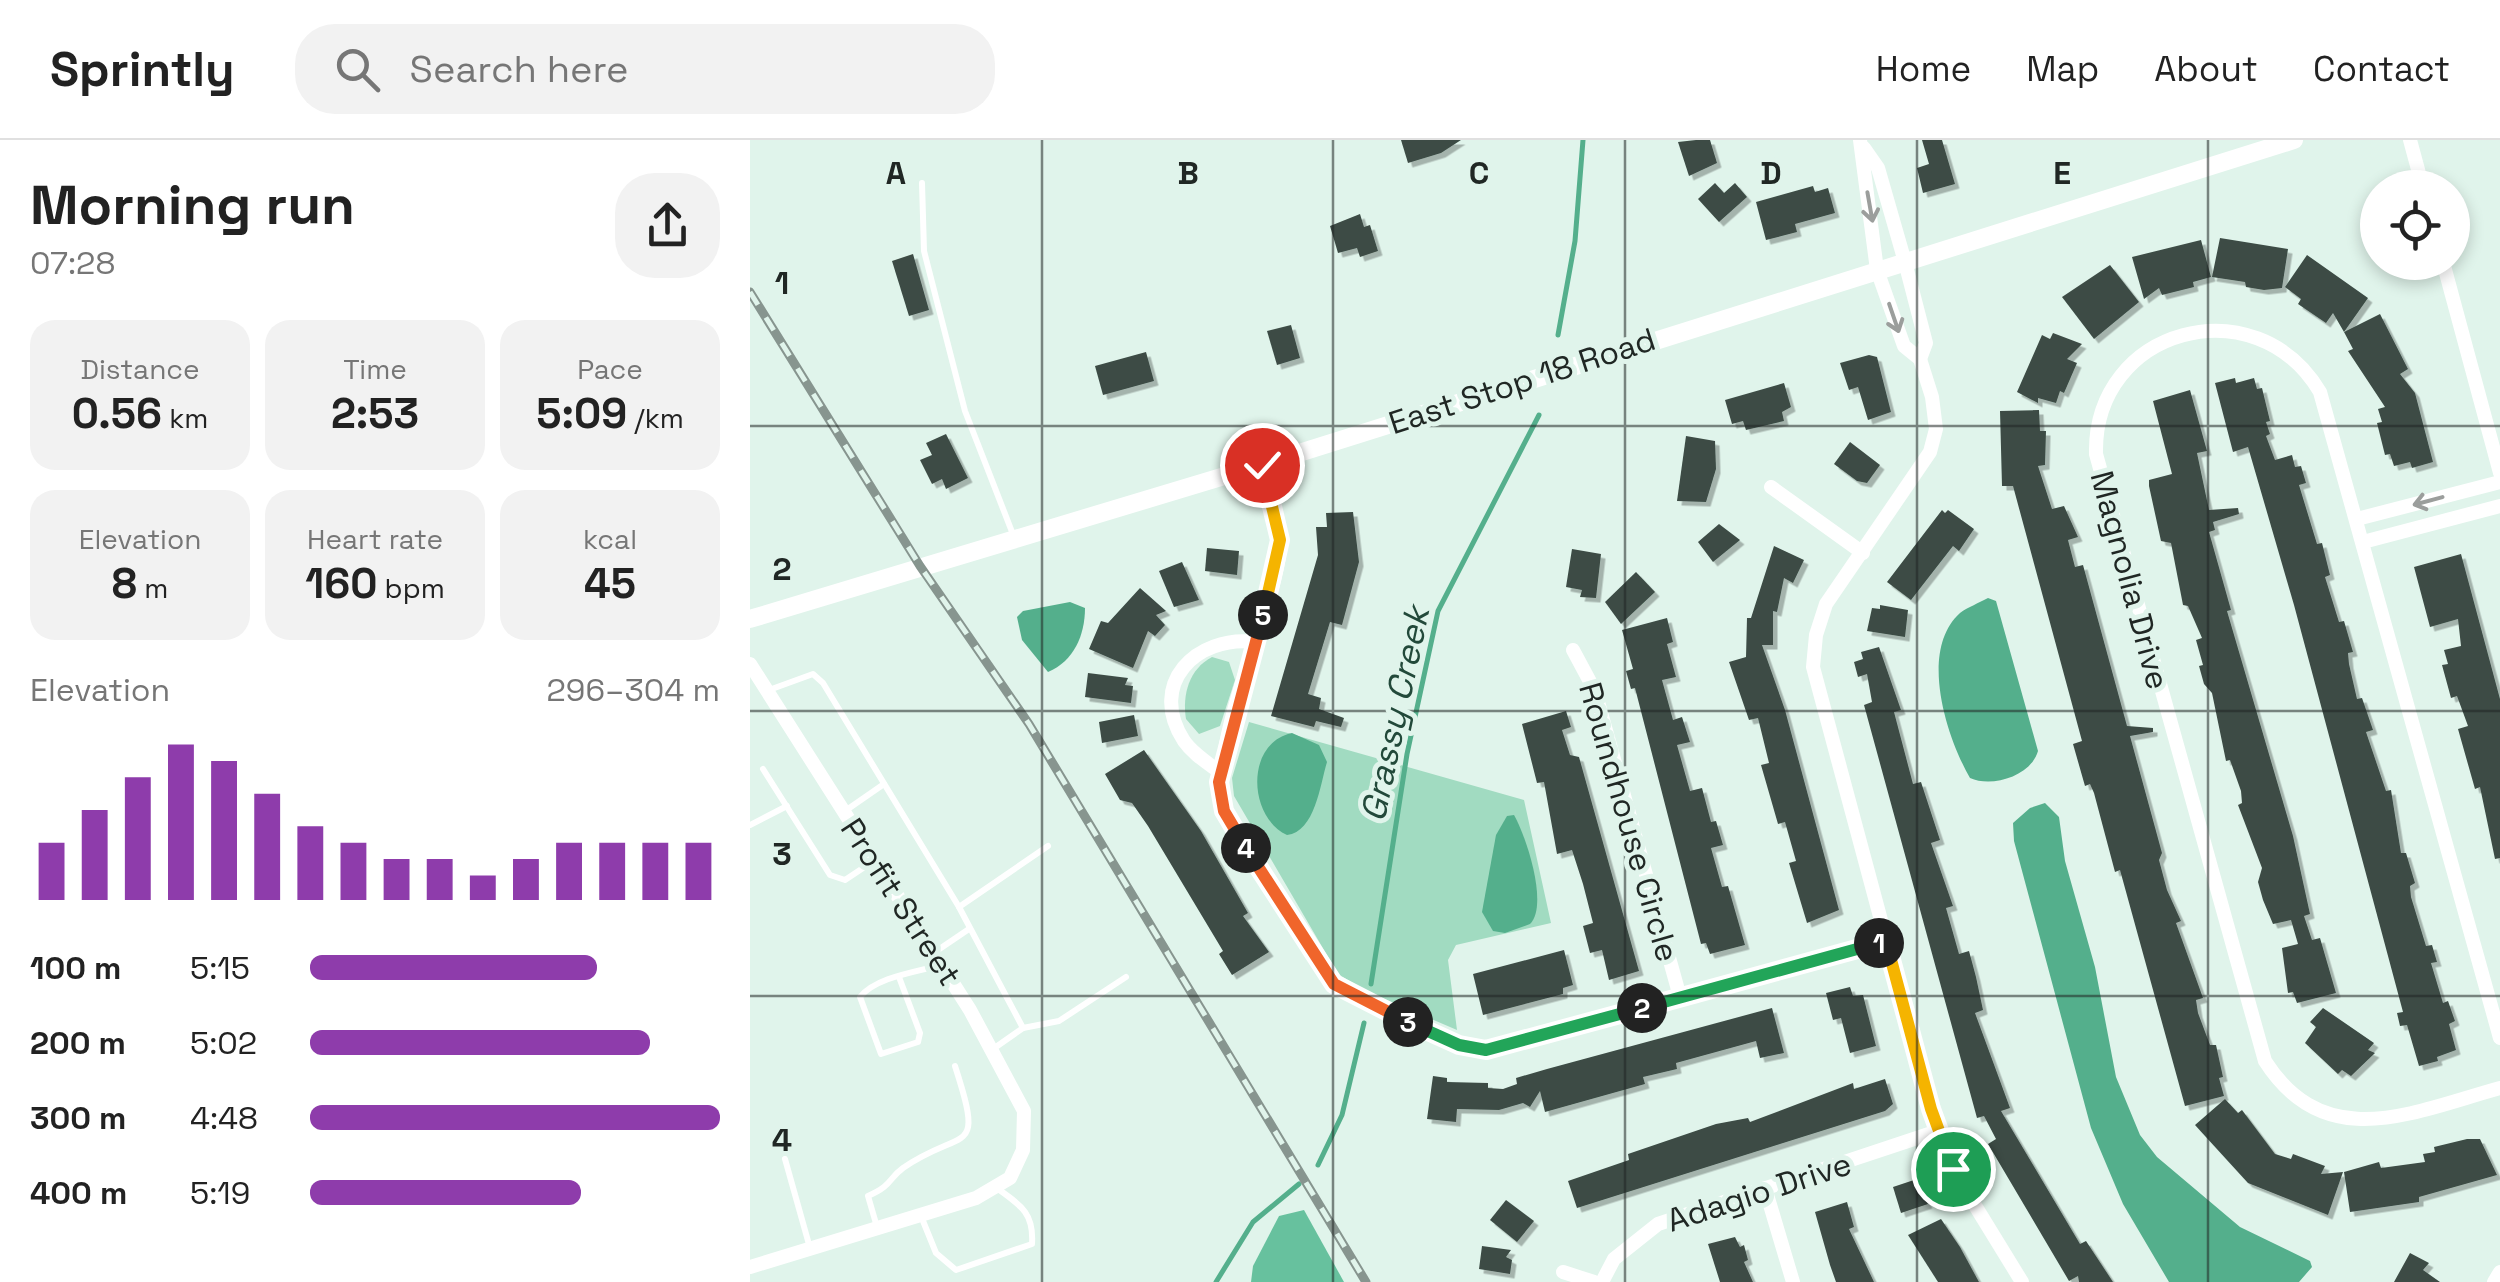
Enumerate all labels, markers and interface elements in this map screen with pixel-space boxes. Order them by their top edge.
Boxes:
search box [295,24,995,114]
text: Sprintly [50,39,235,100]
icon: search [330,42,385,97]
text: Search here [410,45,629,93]
text: Home [1876,47,1971,91]
text: Map [2026,47,2099,91]
text: About [2154,47,2258,91]
text: Contact [2313,47,2450,91]
text: A [886,153,906,193]
text: B [1177,153,1199,193]
text: C [1469,153,1489,193]
text: D [1760,153,1782,193]
text: E [2053,153,2071,193]
text: Morning run [30,170,355,240]
map controls [2360,170,2470,280]
button: locate [2360,170,2470,280]
button: share [615,173,720,278]
one-way arrow [1861,190,1880,222]
text: 07:28 [30,243,115,283]
text: 1 [775,263,789,303]
one-way arrow [1886,302,1904,333]
street label: East Stop 18 Road [1384,319,1660,443]
text: Distance [80,351,200,387]
text: Time [343,351,407,387]
text: Pace [577,351,643,387]
text: 0.56 [72,387,162,440]
text: 2:53 [331,387,419,440]
text: 5:09 [536,387,627,440]
text: km [162,400,208,436]
text: /km [627,400,684,436]
pin [1220,423,1305,508]
icon: check [1235,438,1290,493]
street label: Magnolia Drive [2082,466,2178,694]
one-way arrow [2413,492,2444,511]
text: Elevation [79,521,201,557]
text: Heart rate [307,521,443,557]
text: kcal [583,521,637,557]
text: 2 [772,549,792,589]
text: 8 [112,557,137,610]
text: 160 [305,557,377,610]
text: 45 [584,557,636,610]
text: m [137,570,168,606]
text: bpm [377,570,445,606]
pin: 5 [1238,590,1288,640]
text: 5 [1255,597,1271,633]
water label: Grassy Creek [1351,599,1440,825]
text: Elevation [30,670,170,710]
text: 296–304 m [547,670,720,710]
street label: Roundhouse Circle [1570,678,1688,966]
street label: Profit Street [832,811,970,993]
pin: 4 [1221,823,1271,873]
text: 4 [1237,830,1255,866]
text: 3 [772,834,792,874]
pin: 1 [1854,918,1904,968]
text: 1 [1873,925,1885,961]
text: 100 m [30,948,121,988]
text: 5:15 [190,948,250,988]
pin: 2 [1617,983,1667,1033]
text: 2 [1634,990,1650,1026]
pin: 3 [1383,997,1433,1047]
text: 3 [1399,1004,1417,1040]
text: 200 m [30,1023,126,1063]
text: 5:02 [190,1023,257,1063]
text: 300 m [30,1098,126,1138]
text: 4:48 [190,1098,258,1138]
text: 4 [772,1120,792,1160]
pin [1911,1127,1996,1212]
icon: arrive [1926,1142,1981,1197]
street label: Adagio Drive [1662,1143,1856,1241]
text: 400 m [30,1173,127,1213]
text: 5:19 [190,1173,250,1213]

